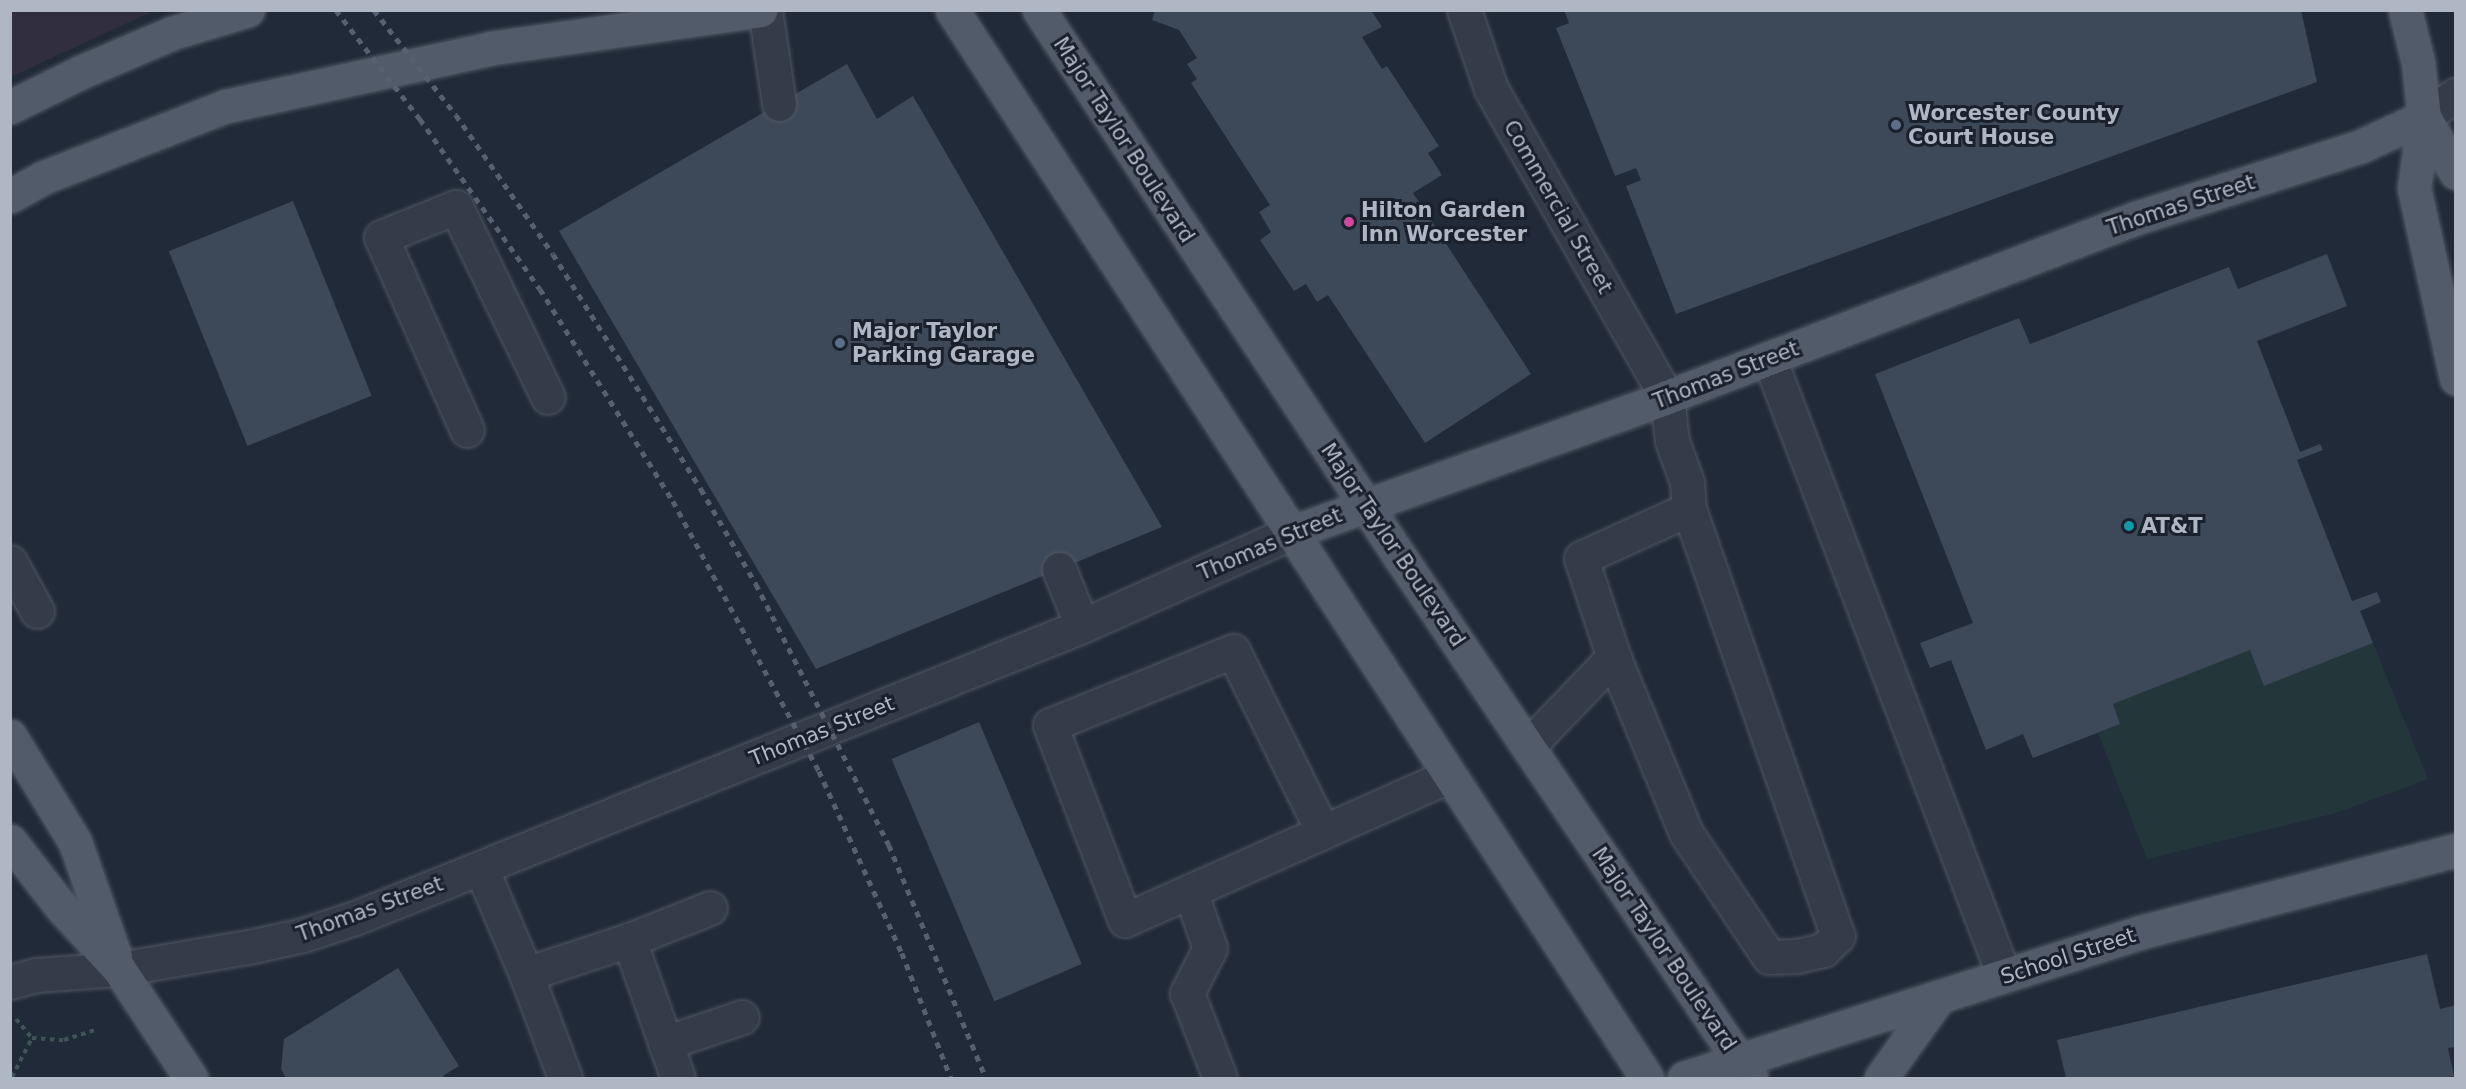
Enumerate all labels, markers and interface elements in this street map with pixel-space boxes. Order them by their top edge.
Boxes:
street label: Major Taylor Boulevard [1048,33,1200,247]
place label: Worcester County Court House [1908,100,2120,150]
street label: Commercial Street [1498,116,1618,298]
marker: Worcester County Court House [1889,118,1903,132]
street label: Thomas Street [2104,169,2258,241]
place label: Hilton Garden Inn Worcester [1361,197,1527,247]
marker: Hilton Garden Inn Worcester [1342,215,1356,229]
place label: Major Taylor Parking Garage [852,318,1035,368]
marker: Major Taylor Parking Garage [833,336,847,350]
street label: Thomas Street [1650,336,1802,414]
street label: Major Taylor Boulevard [1315,439,1471,651]
street label: Thomas Street [1194,502,1346,586]
place label: AT&T [2141,513,2203,539]
marker: AT&T [2122,519,2136,533]
street label: Thomas Street [746,691,898,771]
street label: Major Taylor Boulevard [1586,843,1742,1055]
street label: Thomas Street [293,871,447,947]
street label: School Street [1997,922,2139,990]

